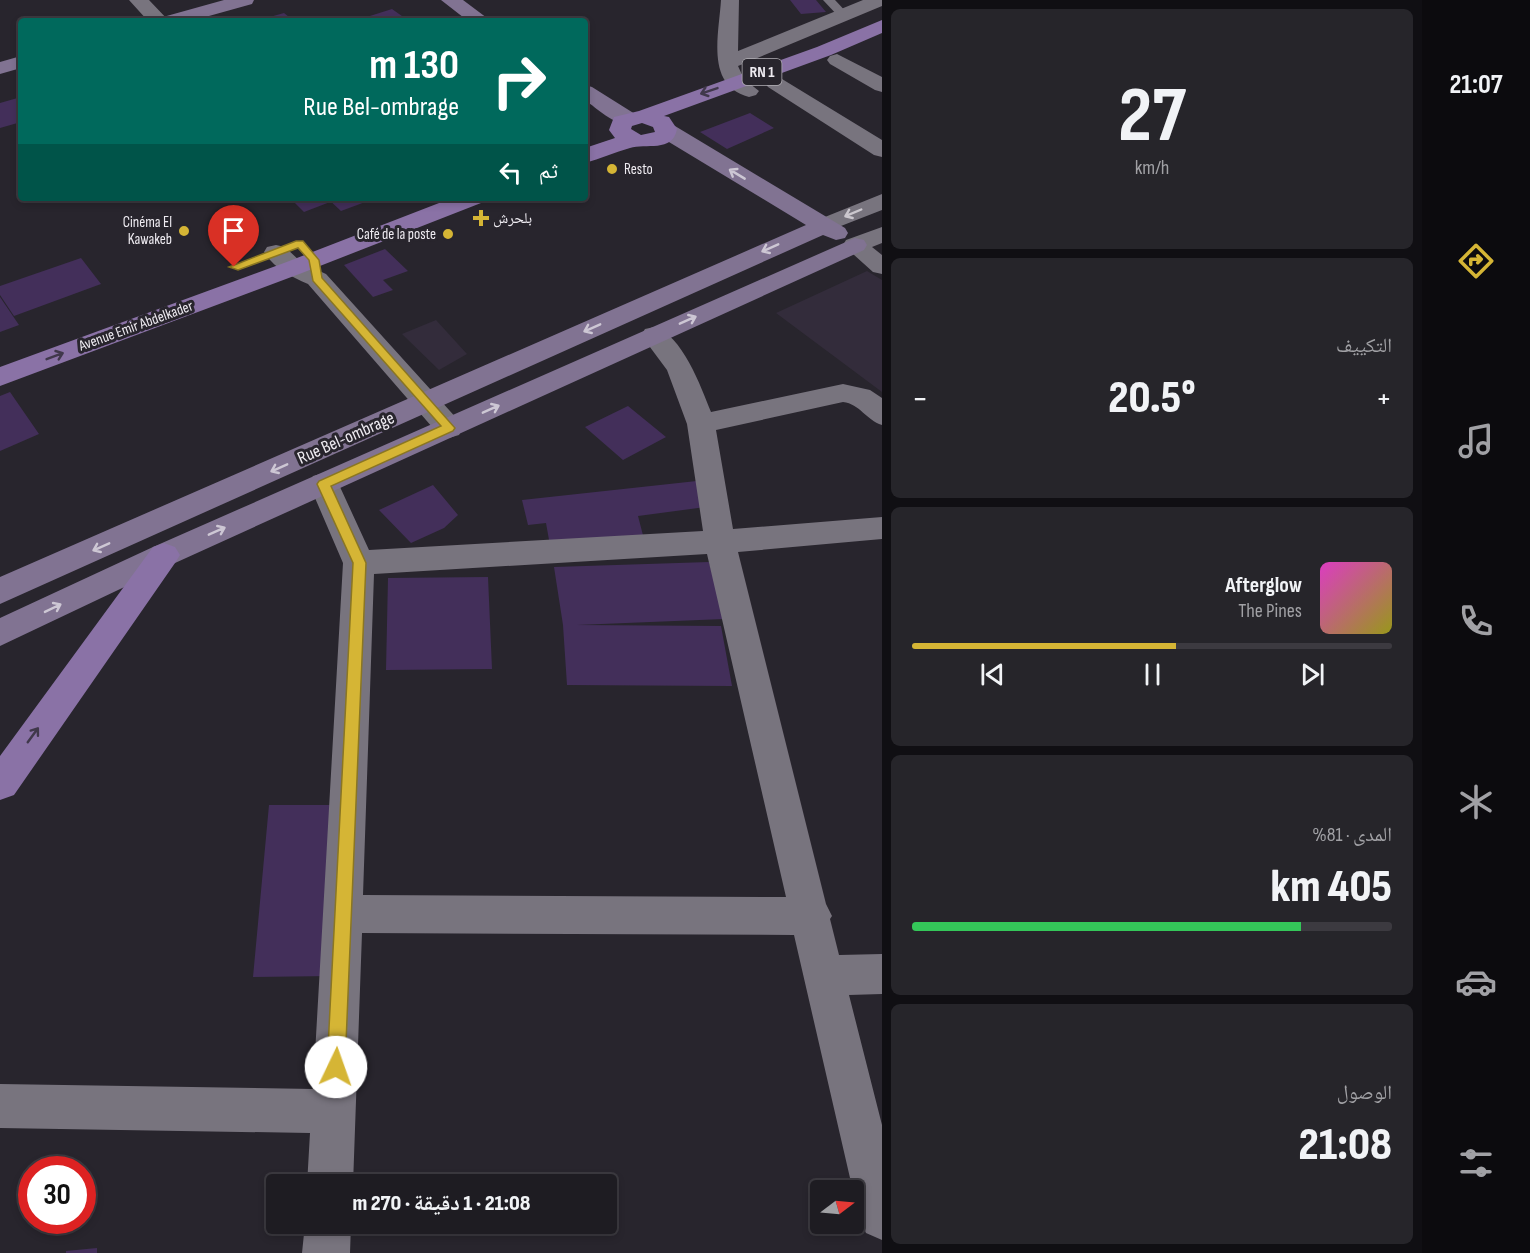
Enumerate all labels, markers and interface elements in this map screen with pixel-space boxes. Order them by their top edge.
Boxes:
text: 130 m [369,40,459,91]
icon: right [480,42,558,120]
road number: RN 1 [742,59,782,85]
text: 21:07 [1449,69,1503,101]
text: 27 [1118,70,1186,163]
one-way arrow [700,86,719,97]
text: Rue Bel-ombrage [303,91,459,123]
icon: left [494,156,527,189]
text: km/h [1135,156,1169,180]
text: ثم [539,158,558,185]
place label: Resto [624,160,653,179]
marker: Resto [605,162,619,176]
one-way arrow [729,167,746,179]
pin [208,205,259,267]
one-way arrow [844,208,862,219]
place label: بلحرش [493,209,532,228]
marker: بلحرش [474,211,488,225]
place label: Cinéma El Kawakeb [123,213,172,249]
icon: arrive [217,214,250,247]
marker: Cinéma El Kawakeb [177,224,191,238]
place label: Café de la poste [357,225,436,244]
marker: Café de la poste [441,227,455,241]
icon: directions [1455,240,1497,282]
one-way arrow [761,243,779,255]
street label: Avenue Emir Abdelkader [75,296,196,356]
one-way arrow [679,314,697,325]
one-way arrow [583,323,601,335]
text: التكييف [1336,334,1392,358]
one-way arrow [45,350,64,361]
text: 20.5° [1108,371,1196,426]
text: − [912,379,928,419]
text: + [1376,379,1392,419]
one-way arrow [482,402,500,414]
street label: Rue Bel-ombrage [294,407,398,469]
icon: music [1455,420,1497,462]
one-way arrow [271,463,289,474]
one-way arrow [208,525,226,536]
one-way arrow [92,542,110,553]
text: Afterglow [1225,572,1302,599]
text: The Pines [1238,599,1302,623]
icon: phone [1455,600,1497,642]
one-way arrow [43,601,61,613]
icon: previous [976,658,1009,691]
icon: pause [1136,658,1169,691]
icon: next [1296,658,1329,691]
one-way arrow [27,728,40,744]
icon: climate [1455,781,1497,823]
text: المدى · 81% [1312,823,1392,847]
text: 405 km [1270,860,1392,915]
icon: car [1455,961,1497,1003]
position arrow [304,1035,368,1099]
text: الوصول [1337,1081,1392,1105]
text: 21:08 [1298,1118,1392,1173]
icon: filters [1455,1142,1497,1184]
speed limit sign: 30 [18,1156,96,1234]
north arrow [810,1180,864,1234]
map controls [810,1180,864,1234]
text: 21:08 · 1 دقيقة · 270 m [353,1190,530,1217]

